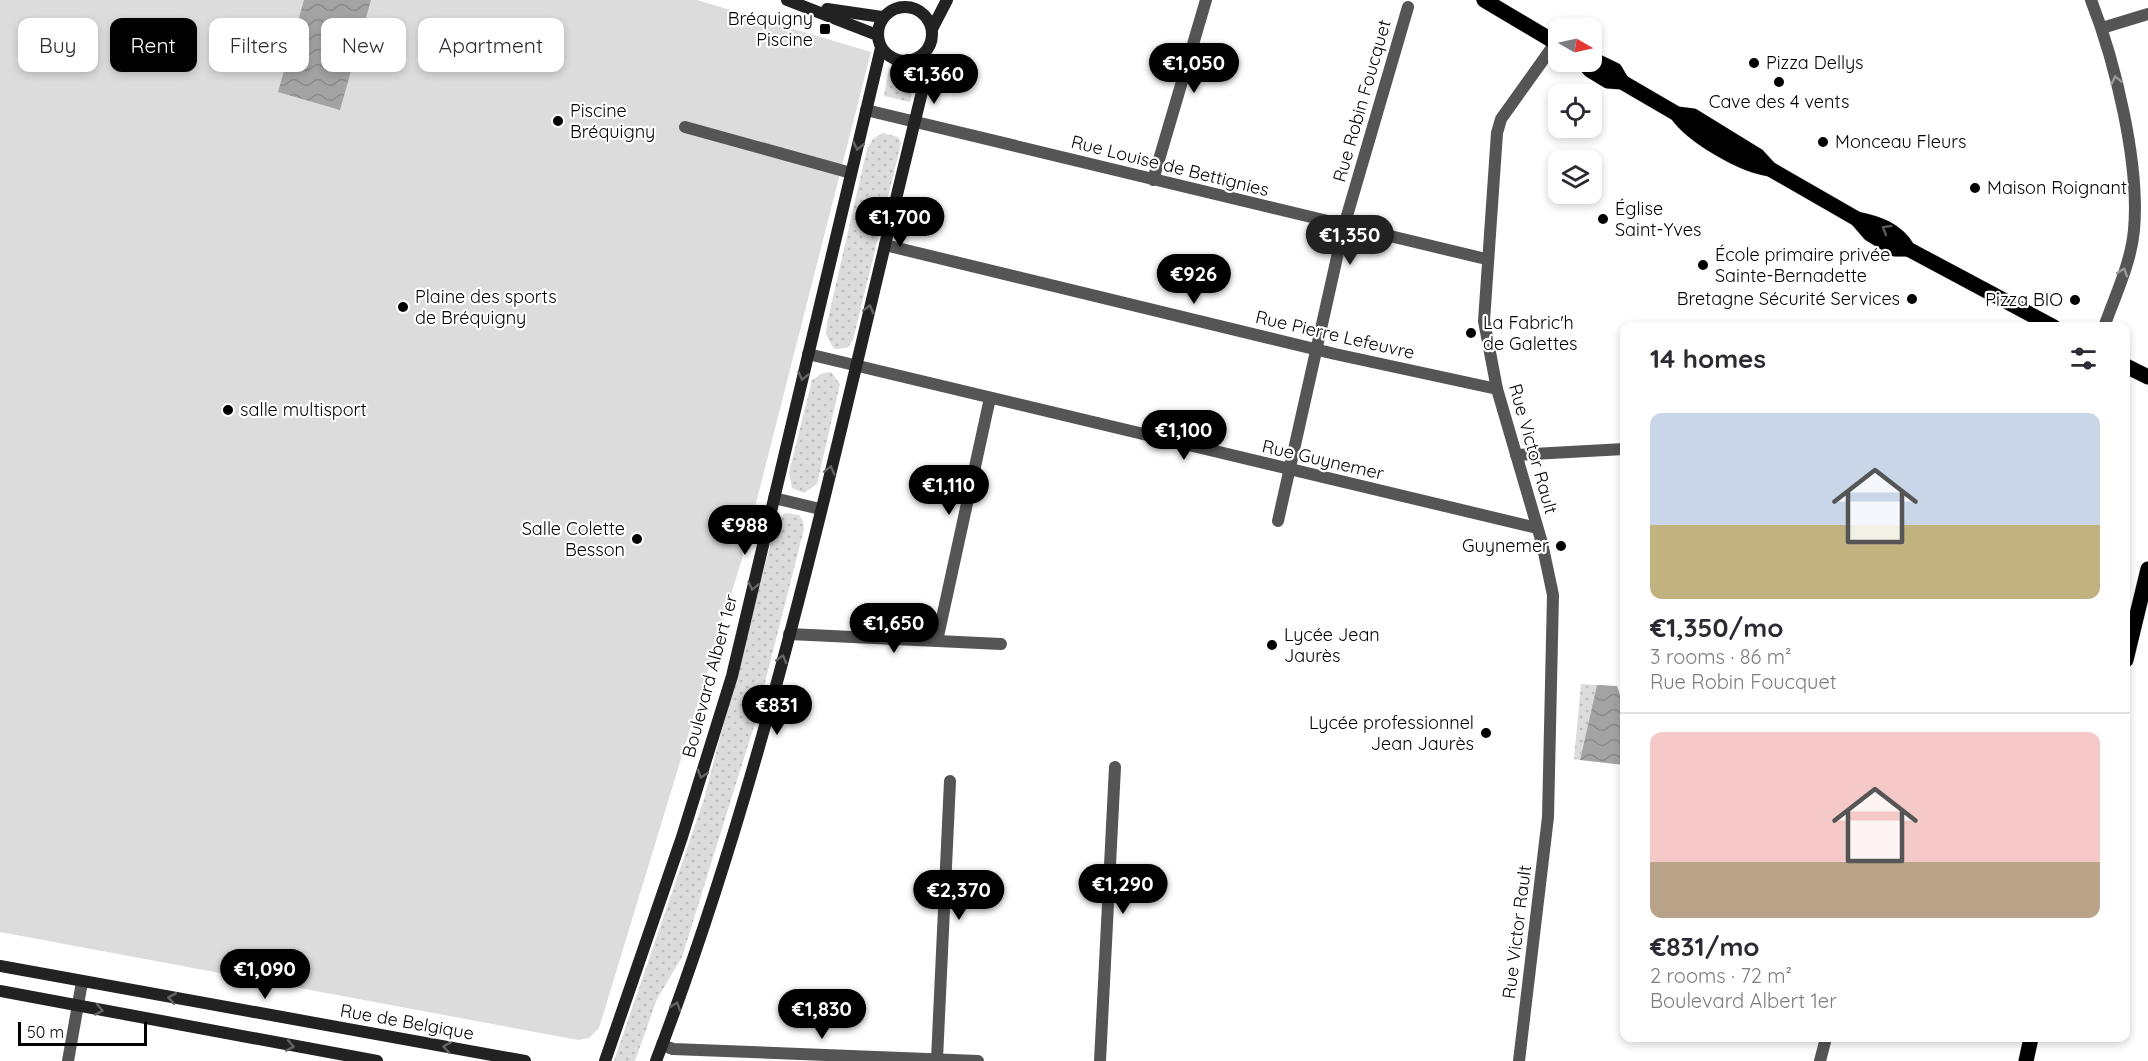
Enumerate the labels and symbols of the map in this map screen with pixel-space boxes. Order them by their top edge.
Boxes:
place label: Bréquigny Piscine [728,7,813,51]
street label: Rue Robin Foucquet [1327,17,1396,185]
north arrow [1548,18,1602,72]
marker: Bréquigny Piscine [818,22,832,36]
pin: €1,050 [1145,43,1243,94]
place label: Pizza Dellys [1766,51,1863,74]
pin: €1,360 [885,54,983,105]
marker: Pizza Dellys [1747,56,1761,70]
marker: Cave des 4 vents [1772,75,1786,89]
one-way arrow [2110,75,2123,85]
place label: Cave des 4 vents [1709,90,1849,113]
place label: Piscine Bréquigny [570,99,655,143]
marker: Piscine Bréquigny [551,114,565,128]
street label: Rue Louise de Bettignies [1069,130,1272,201]
place label: Monceau Fleurs [1835,130,1967,153]
marker: Monceau Fleurs [1816,135,1830,149]
one-way arrow [852,140,865,150]
place label: Maison Roignant [1987,176,2127,199]
marker: Maison Roignant [1968,181,1982,195]
pin: €1,700 [851,197,949,248]
place label: Église Saint-Yves [1615,197,1701,241]
marker: Église Saint-Yves [1596,212,1610,226]
pin: €1,350 [1301,215,1399,266]
one-way arrow [1882,225,1892,236]
place label: École primaire privée Sainte-Bernadette [1715,243,1890,287]
pin: €926 [1158,254,1230,305]
marker: École primaire privée Sainte-Bernadette [1696,258,1710,272]
one-way arrow [2116,267,2129,278]
place label: Plaine des sports de Bréquigny [415,285,557,329]
place label: Bretagne Sécurité Services [1677,287,1900,310]
place label: Pizza BIO [1985,288,2063,311]
marker: Bretagne Sécurité Services [1905,292,1919,306]
marker: Pizza BIO [2068,293,2082,307]
marker: Plaine des sports de Bréquigny [396,300,410,314]
one-way arrow [862,304,875,314]
street label: Rue Pierre Lefeuvre [1253,305,1417,364]
place label: La Fabric'h de Galettes [1483,311,1578,355]
marker: La Fabric'h de Galettes [1464,326,1478,340]
one-way arrow [798,371,811,381]
street label: Rue Victor Rault [1504,381,1563,517]
place label: salle multisport [240,398,367,421]
marker: salle multisport [221,403,235,417]
pin: €1,100 [1135,410,1233,461]
street label: Rue Guynemer [1260,434,1386,485]
one-way arrow [822,465,835,475]
pin: €1,110 [900,465,998,516]
pin: €988 [709,505,781,556]
place label: Salle Colette Besson [522,517,625,561]
marker: Salle Colette Besson [630,532,644,546]
place label: Guynemer [1462,534,1549,557]
marker: Guynemer [1554,539,1568,553]
one-way arrow [748,581,761,591]
street label: Boulevard Albert 1er [677,592,742,760]
pin: €1,650 [845,603,943,654]
place label: Lycée Jean Jaurès [1284,623,1380,667]
marker: Lycée Jean Jaurès [1265,638,1279,652]
one-way arrow [775,654,788,664]
pin: €831 [741,685,813,736]
place label: Lycée professionnel Jean Jaurès [1309,711,1474,755]
marker: Lycée professionnel Jean Jaurès [1479,726,1493,740]
one-way arrow [697,768,709,779]
pin: €1,290 [1074,864,1172,915]
street label: Rue Victor Rault [1497,864,1536,1000]
pin: €2,370 [910,870,1008,921]
pin: €1,090 [216,949,314,1000]
pin: €1,830 [773,989,871,1040]
one-way arrow [167,992,177,1005]
street label: Rue de Belgique [338,998,476,1045]
one-way arrow [668,1001,681,1012]
one-way arrow [93,1003,103,1016]
scale bar [18,1019,147,1046]
one-way arrow [285,1039,295,1052]
one-way arrow [442,1041,452,1054]

